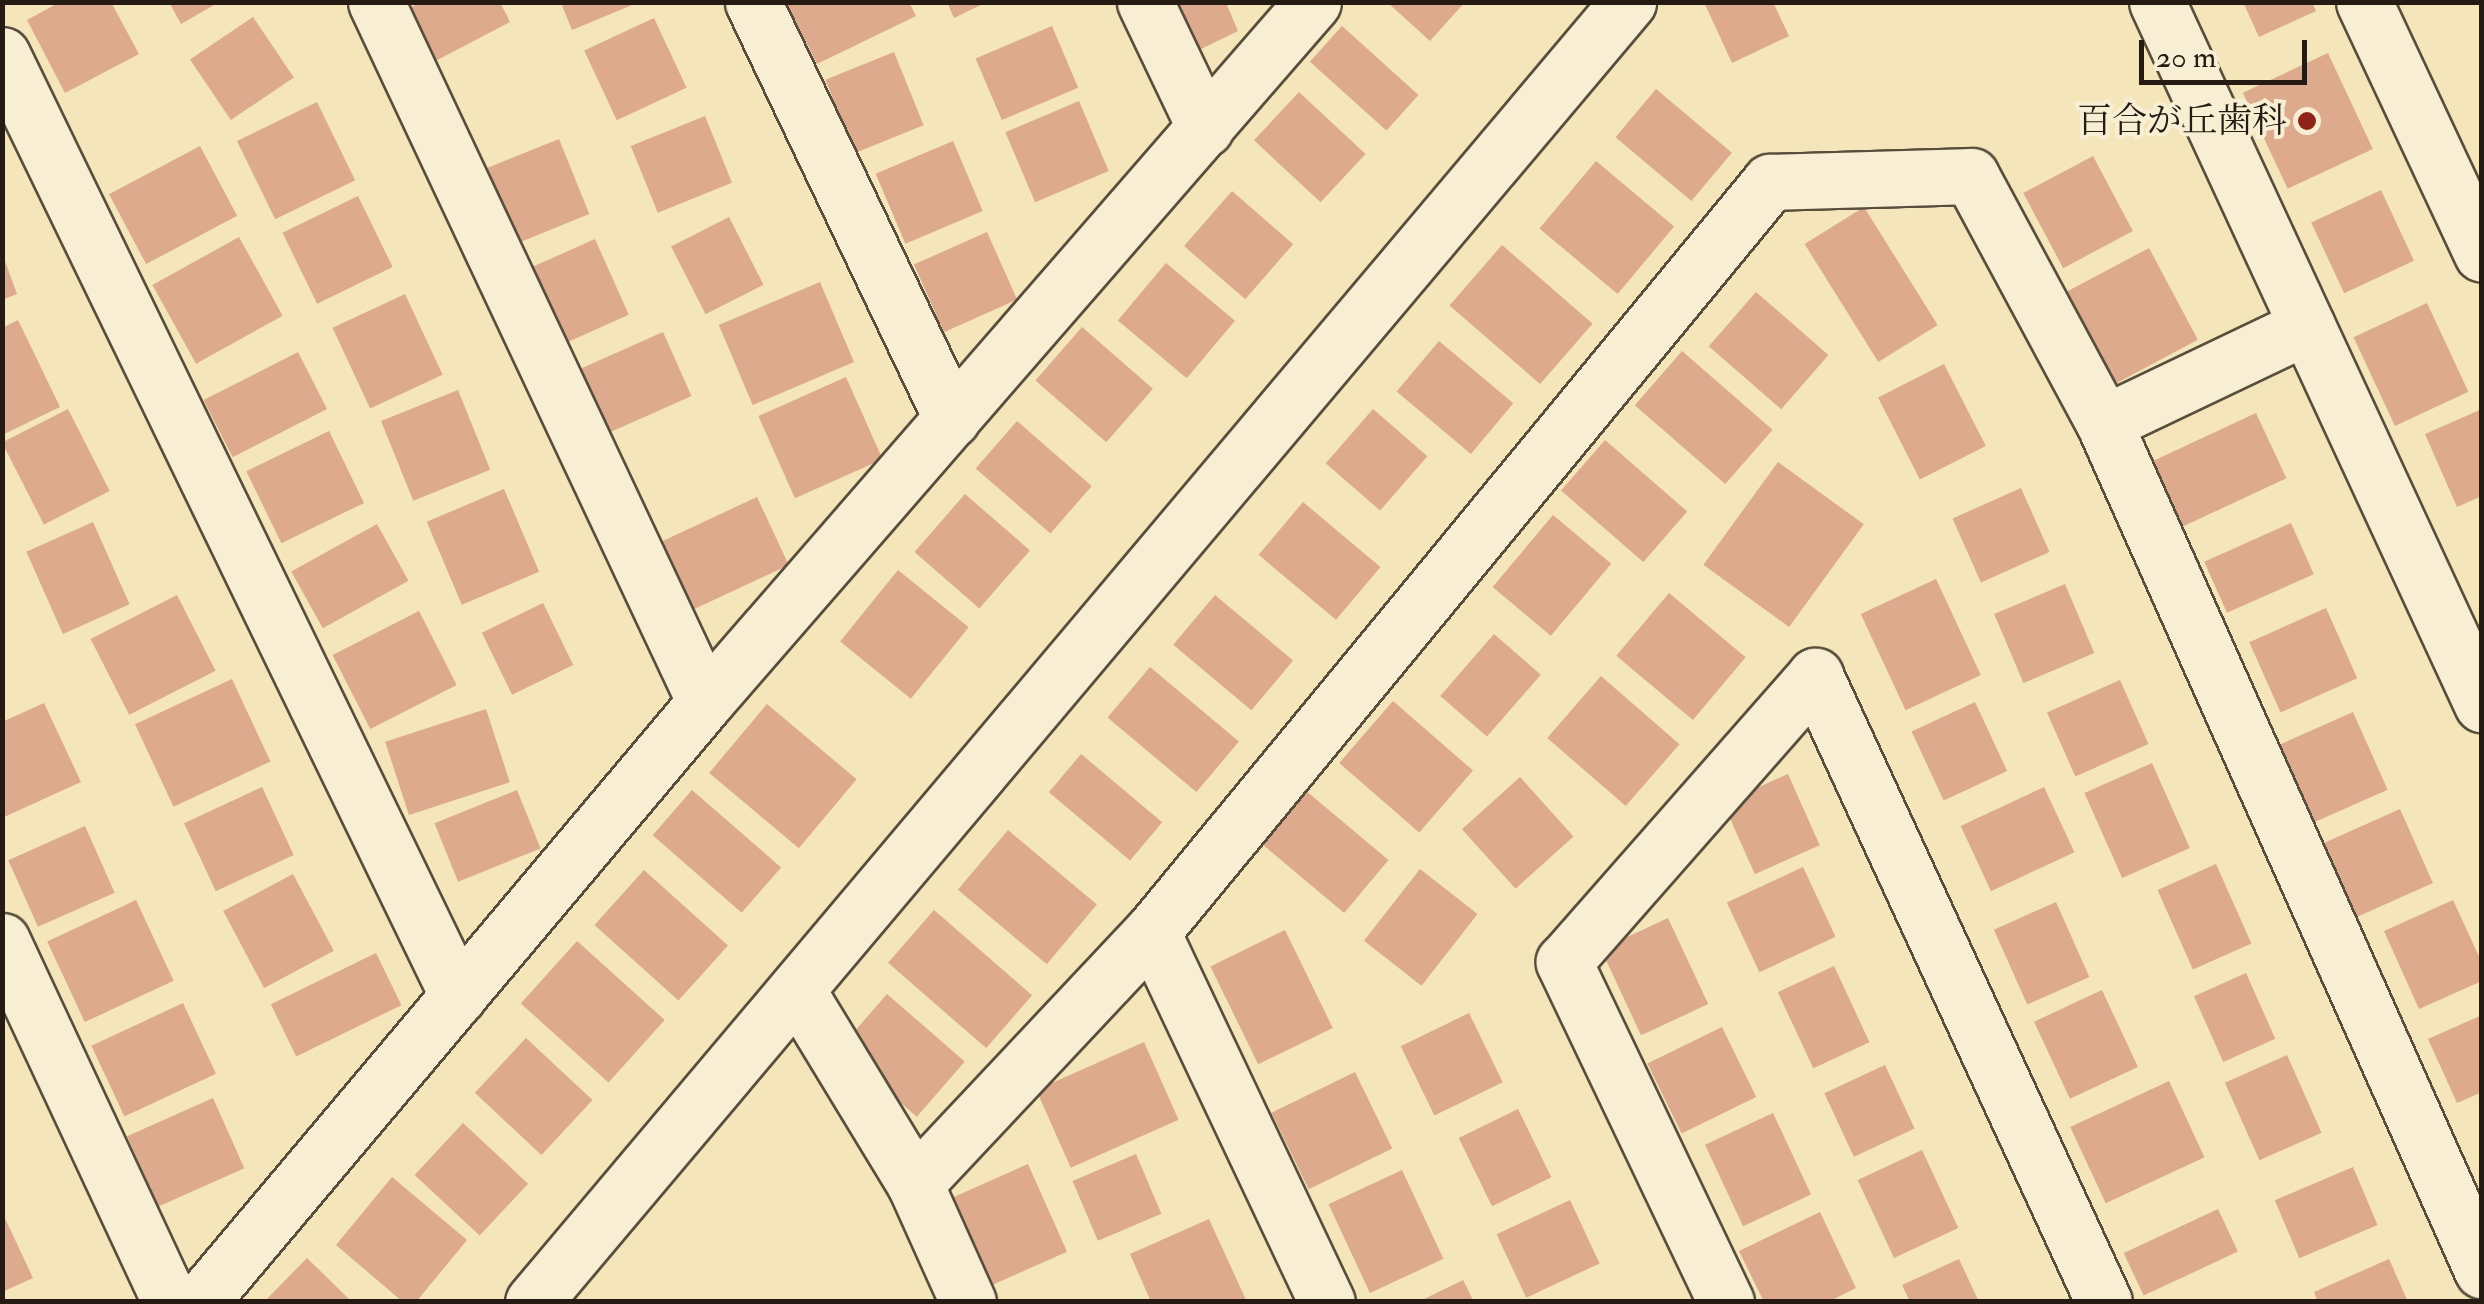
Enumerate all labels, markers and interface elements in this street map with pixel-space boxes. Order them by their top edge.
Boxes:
scale bar [2144,20,2312,82]
text: 20 m [2156,39,2216,76]
place label: 百合が丘歯科 [2077,100,2287,142]
marker: 百合が丘歯科 [2296,110,2318,132]

